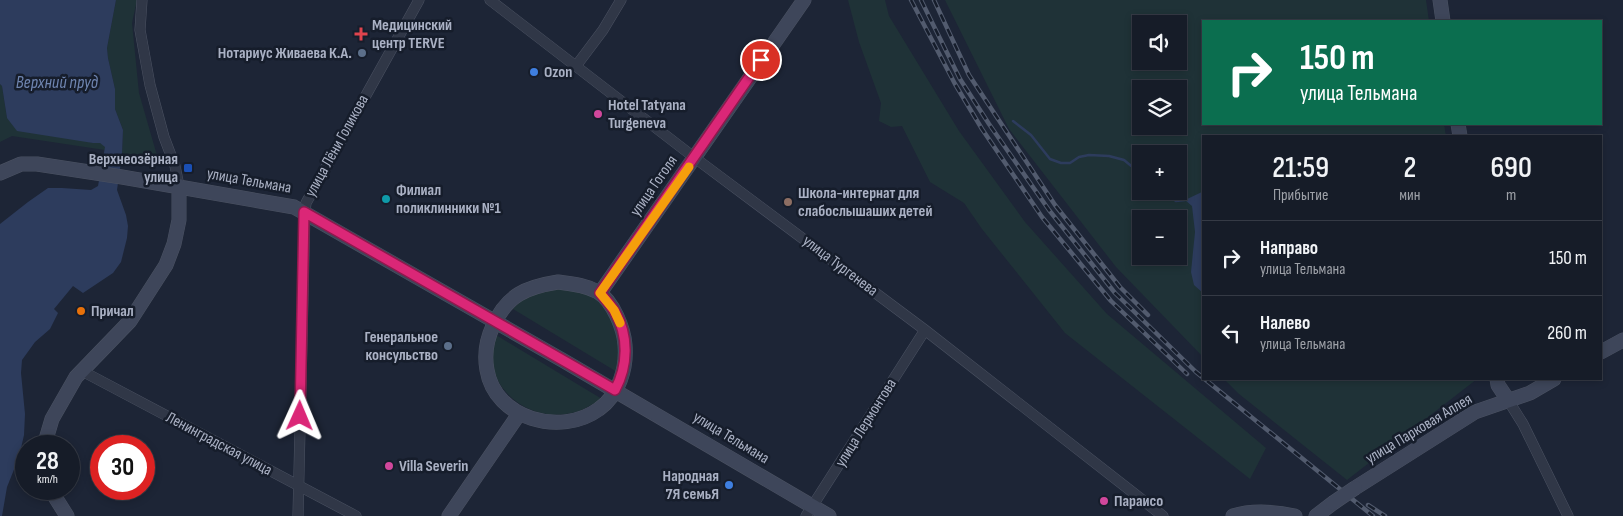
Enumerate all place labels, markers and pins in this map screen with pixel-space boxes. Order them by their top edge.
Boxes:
place label: Медицинский центр TERVE [372,16,452,53]
marker: Медицинский центр TERVE [354,27,368,41]
pin [740,39,782,81]
place label: Нотариус Живаева К.А. [218,44,352,63]
marker: Нотариус Живаева К.А. [356,47,368,59]
place label: Ozon [544,63,572,82]
marker: Ozon [528,66,540,78]
place label: Hotel Tatyana Turgeneva [608,96,686,133]
marker: Hotel Tatyana Turgeneva [592,108,604,120]
place label: Верхнеозёрная улица [89,150,178,187]
marker: Верхнеозёрная улица [182,162,194,174]
place label: Филиал поликлинники №1 [396,181,501,218]
place label: Школа-интернат для слабослышаших детей [798,184,932,221]
marker: Филиал поликлинники №1 [380,193,392,205]
marker: Школа-интернат для слабослышаших детей [782,196,794,208]
place label: Причал [91,302,134,321]
marker: Причал [75,305,87,317]
place label: Генеральное консульство [365,328,438,365]
marker: Генеральное консульство [442,340,454,352]
place label: Villa Severin [399,457,468,476]
marker: Villa Severin [383,460,395,472]
place label: Народная 7Я семьЯ [663,467,719,504]
marker: Народная 7Я семьЯ [723,479,735,491]
place label: Параисо [1114,492,1163,511]
marker: Параисо [1098,495,1110,507]

